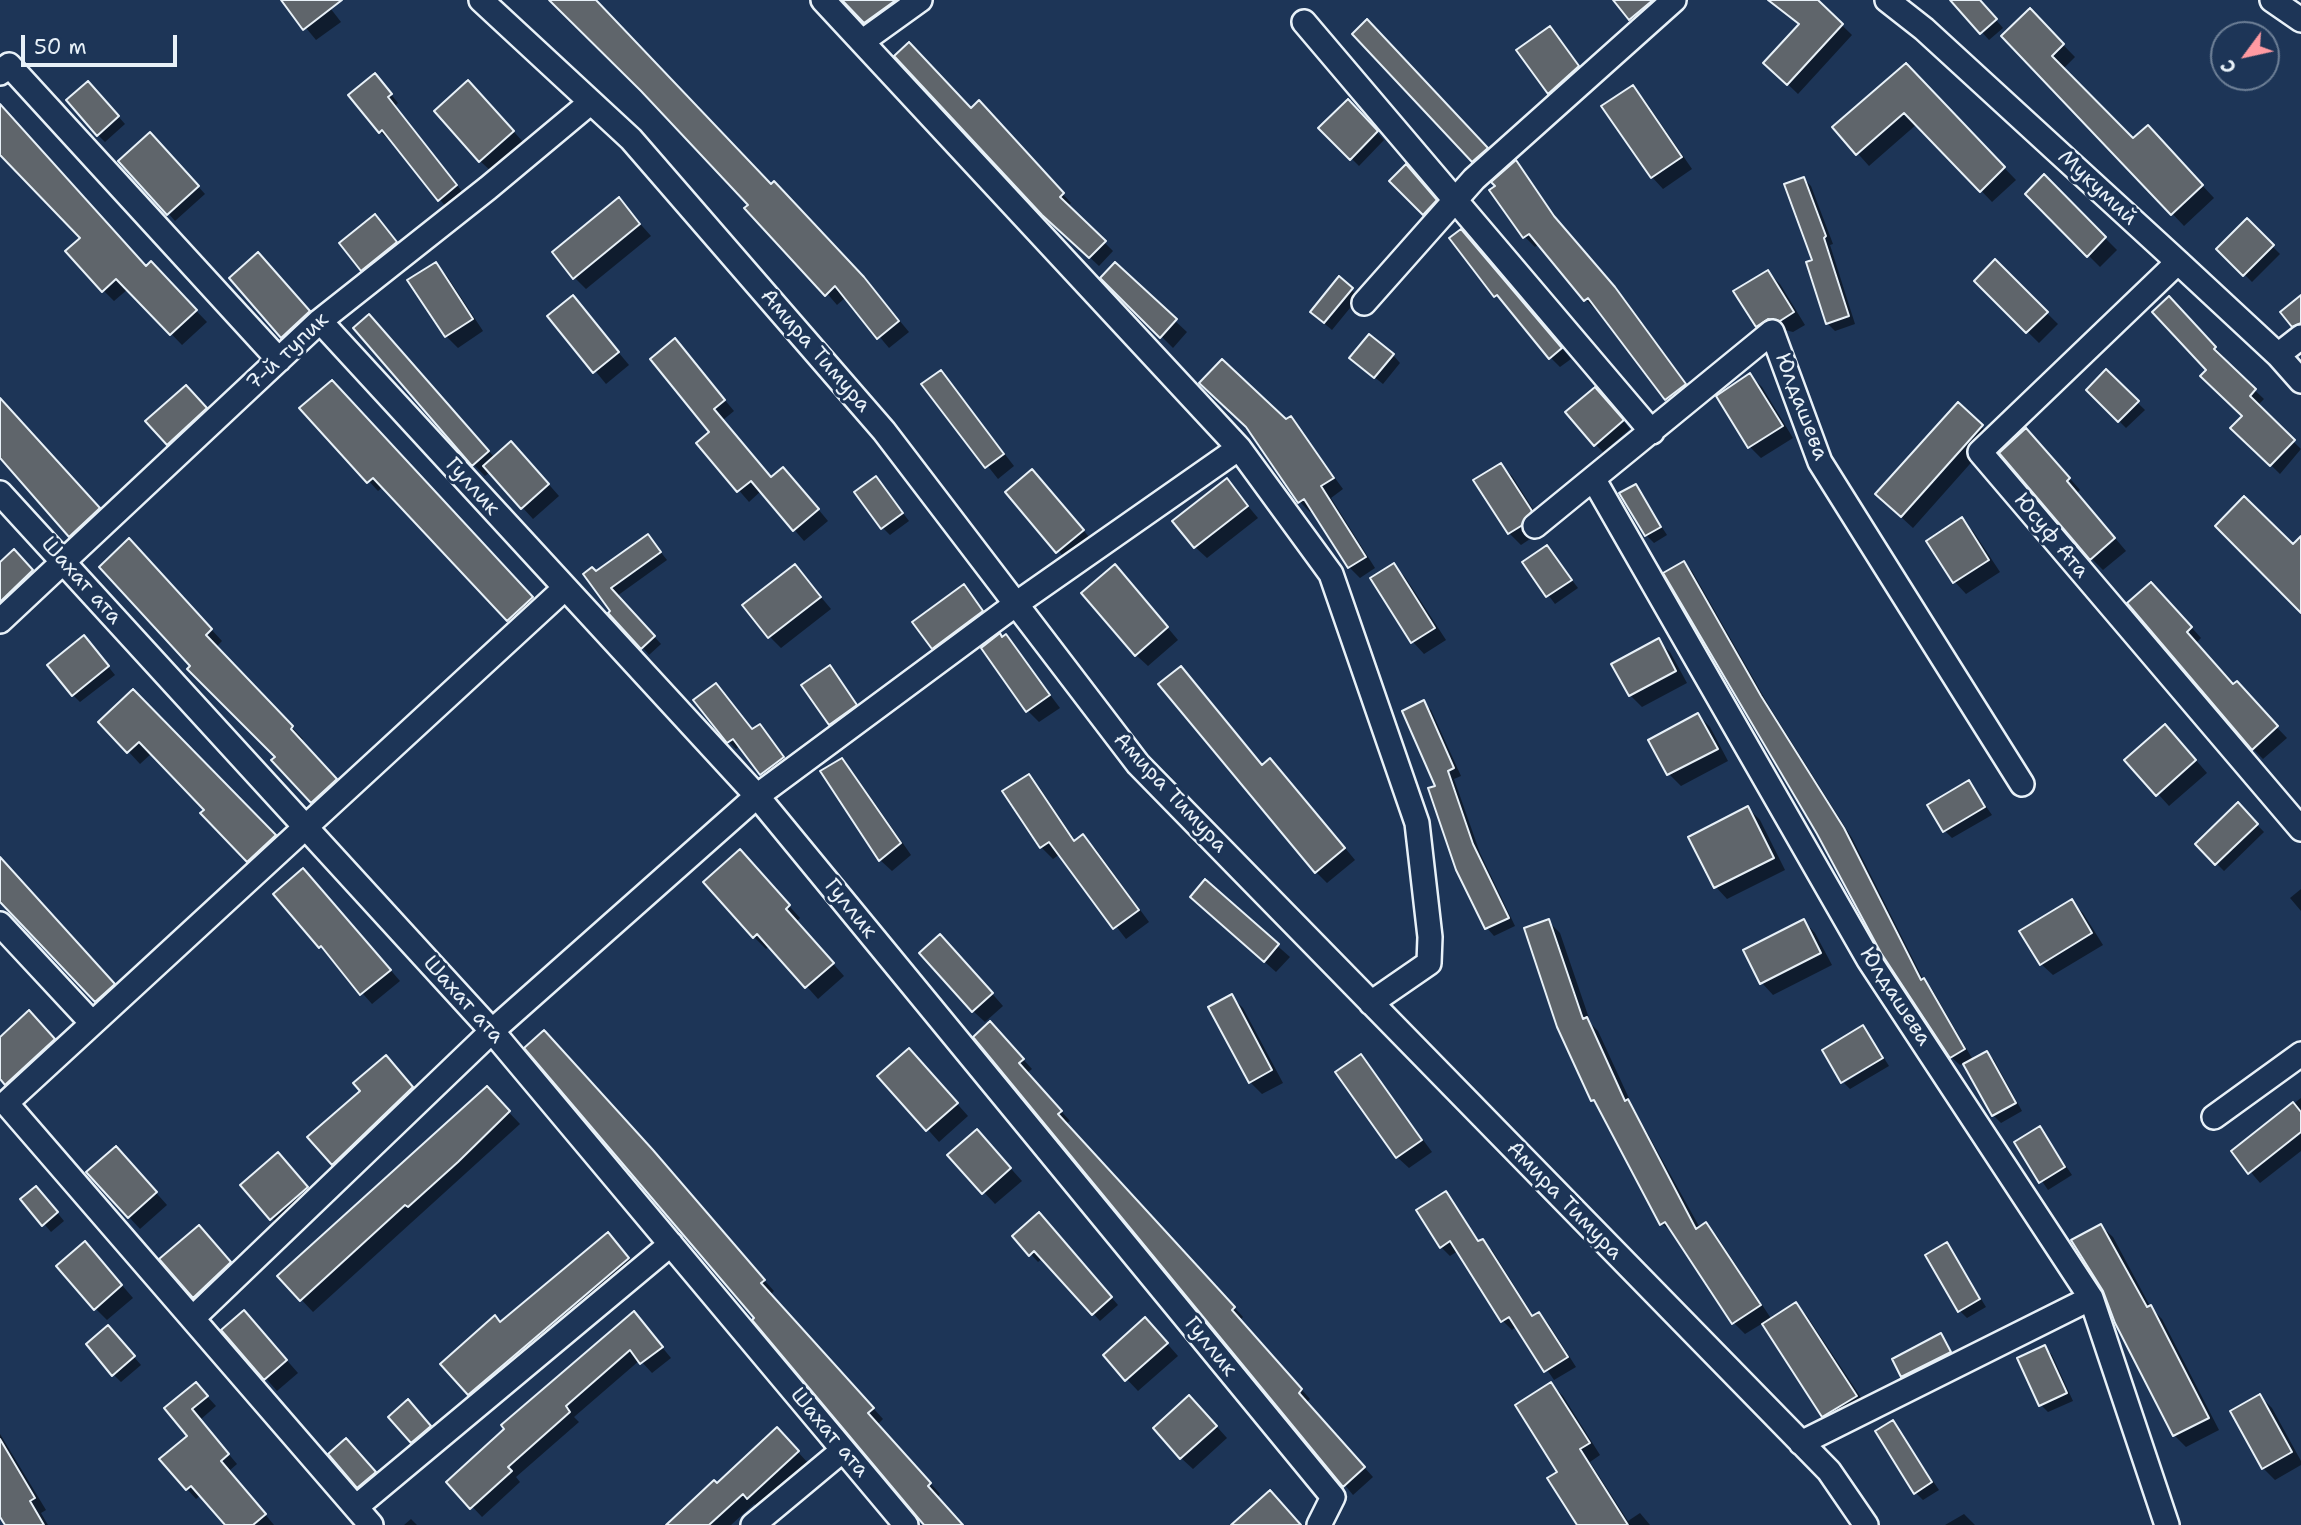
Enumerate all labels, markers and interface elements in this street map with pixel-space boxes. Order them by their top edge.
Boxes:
scale bar [24,21,180,65]
north arrow [2210,21,2280,91]
text: 50 m [34,33,87,61]
text: С [2215,55,2242,78]
street label: Мукумий [2052,145,2142,231]
street label: Амира Тимура [755,284,875,418]
street label: 7-й тупик [242,308,334,396]
street label: Юлдашева [1769,350,1833,464]
street label: Гуллик [439,453,505,521]
street label: Юсуф Ата [2008,489,2094,583]
street label: Шахат ата [35,532,127,630]
street label: Амира Тимура [1108,728,1232,858]
street label: Гуллик [818,874,882,944]
street label: Юлдашева [1854,943,1936,1051]
street label: Шахат ата [417,951,509,1049]
street label: Амира Тимура [1501,1136,1627,1266]
street label: Гуллик [1178,1312,1242,1382]
street label: Шахат ата [784,1383,874,1483]

